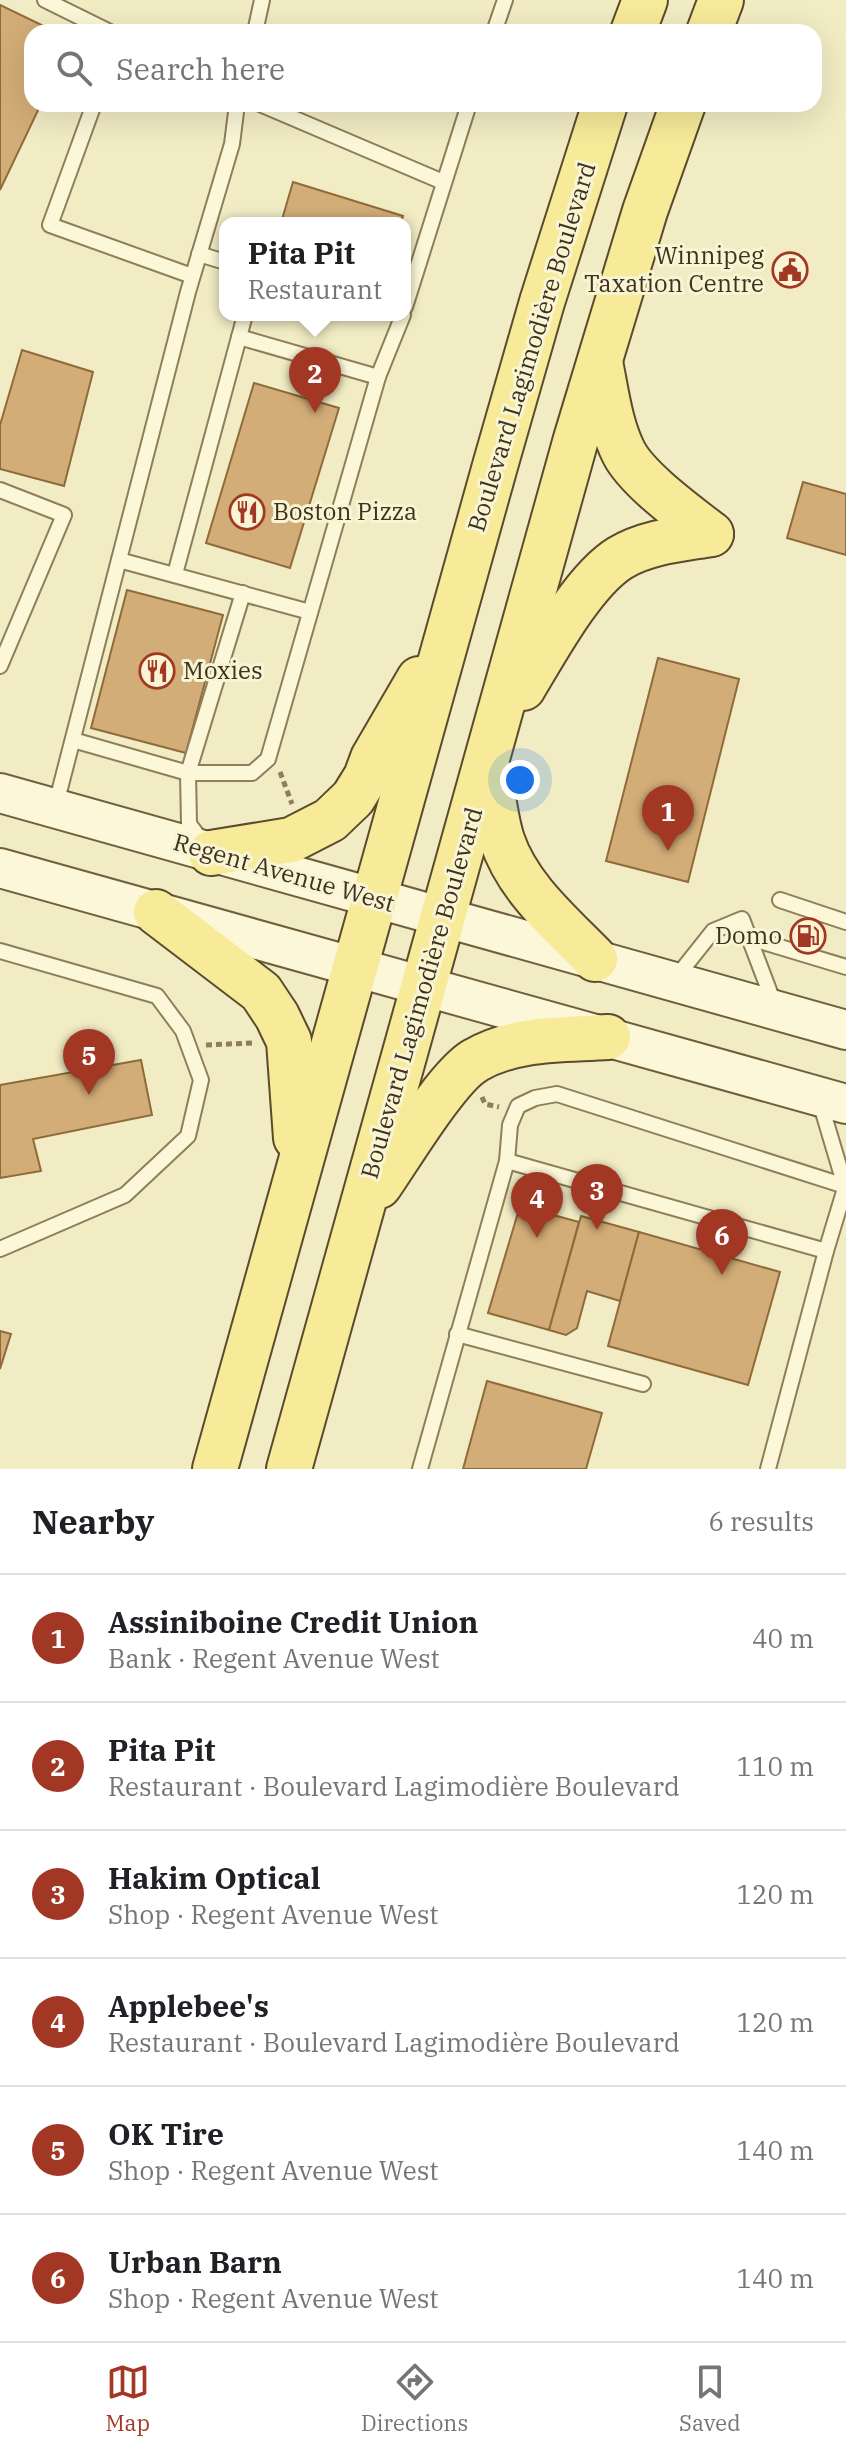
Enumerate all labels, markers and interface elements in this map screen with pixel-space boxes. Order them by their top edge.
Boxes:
search box [24,24,822,112]
icon: search [52,46,96,90]
text: Search here [116,49,285,88]
street label: Boulevard Lagimodière Boulevard [459,158,603,535]
popup [219,217,411,321]
text: Pita Pit [248,233,355,272]
place label: Winnipeg Taxation Centre [584,239,764,299]
public building icon: Winnipeg Taxation Centre [771,251,809,289]
text: Restaurant [248,272,382,306]
pin: 2 [289,347,341,413]
restaurant icon: Boston Pizza [228,493,266,531]
place label: Boston Pizza [273,495,417,527]
restaurant icon: Moxies [138,652,176,690]
place label: Moxies [183,654,263,686]
your location [500,760,540,800]
pin: 1 [642,785,694,851]
street label: Boulevard Lagimodière Boulevard [353,803,489,1182]
street label: Regent Avenue West [170,825,399,919]
fuel station icon: Domo [789,917,827,955]
place label: Domo [715,919,782,951]
pin: 5 [63,1029,115,1095]
pin: 3 [571,1164,623,1230]
pin: 4 [511,1172,563,1238]
pin: 6 [696,1209,748,1275]
text: Nearby [32,1499,154,1543]
text: 6 results [708,1504,814,1538]
text: Assiniboine Credit Union [108,1602,478,1641]
text: 1 [50,1621,66,1655]
text: 40 m [752,1621,814,1655]
text: Bank · Regent Avenue West [108,1641,440,1675]
text: Pita Pit [108,1730,215,1769]
text: 2 [50,1749,66,1783]
text: 110 m [736,1749,814,1783]
text: Restaurant · Boulevard Lagimodière Boulevard [108,1769,680,1803]
text: Hakim Optical [108,1858,321,1897]
text: 3 [50,1877,66,1911]
text: 120 m [736,1877,814,1911]
text: Shop · Regent Avenue West [108,1897,438,1931]
text: Applebee's [108,1986,269,2025]
text: 4 [50,2005,66,2039]
text: 120 m [736,2005,814,2039]
text: Restaurant · Boulevard Lagimodière Boulevard [108,2025,680,2059]
text: OK Tire [108,2114,224,2153]
text: 5 [50,2133,66,2167]
text: 140 m [736,2133,814,2167]
text: Shop · Regent Avenue West [108,2153,438,2187]
text: Urban Barn [108,2242,282,2281]
text: 6 [50,2261,66,2295]
text: 140 m [736,2261,814,2295]
text: Shop · Regent Avenue West [108,2281,438,2315]
tab: Map [105,2360,150,2437]
tab: Directions [361,2360,468,2437]
tab: Saved [679,2360,741,2437]

